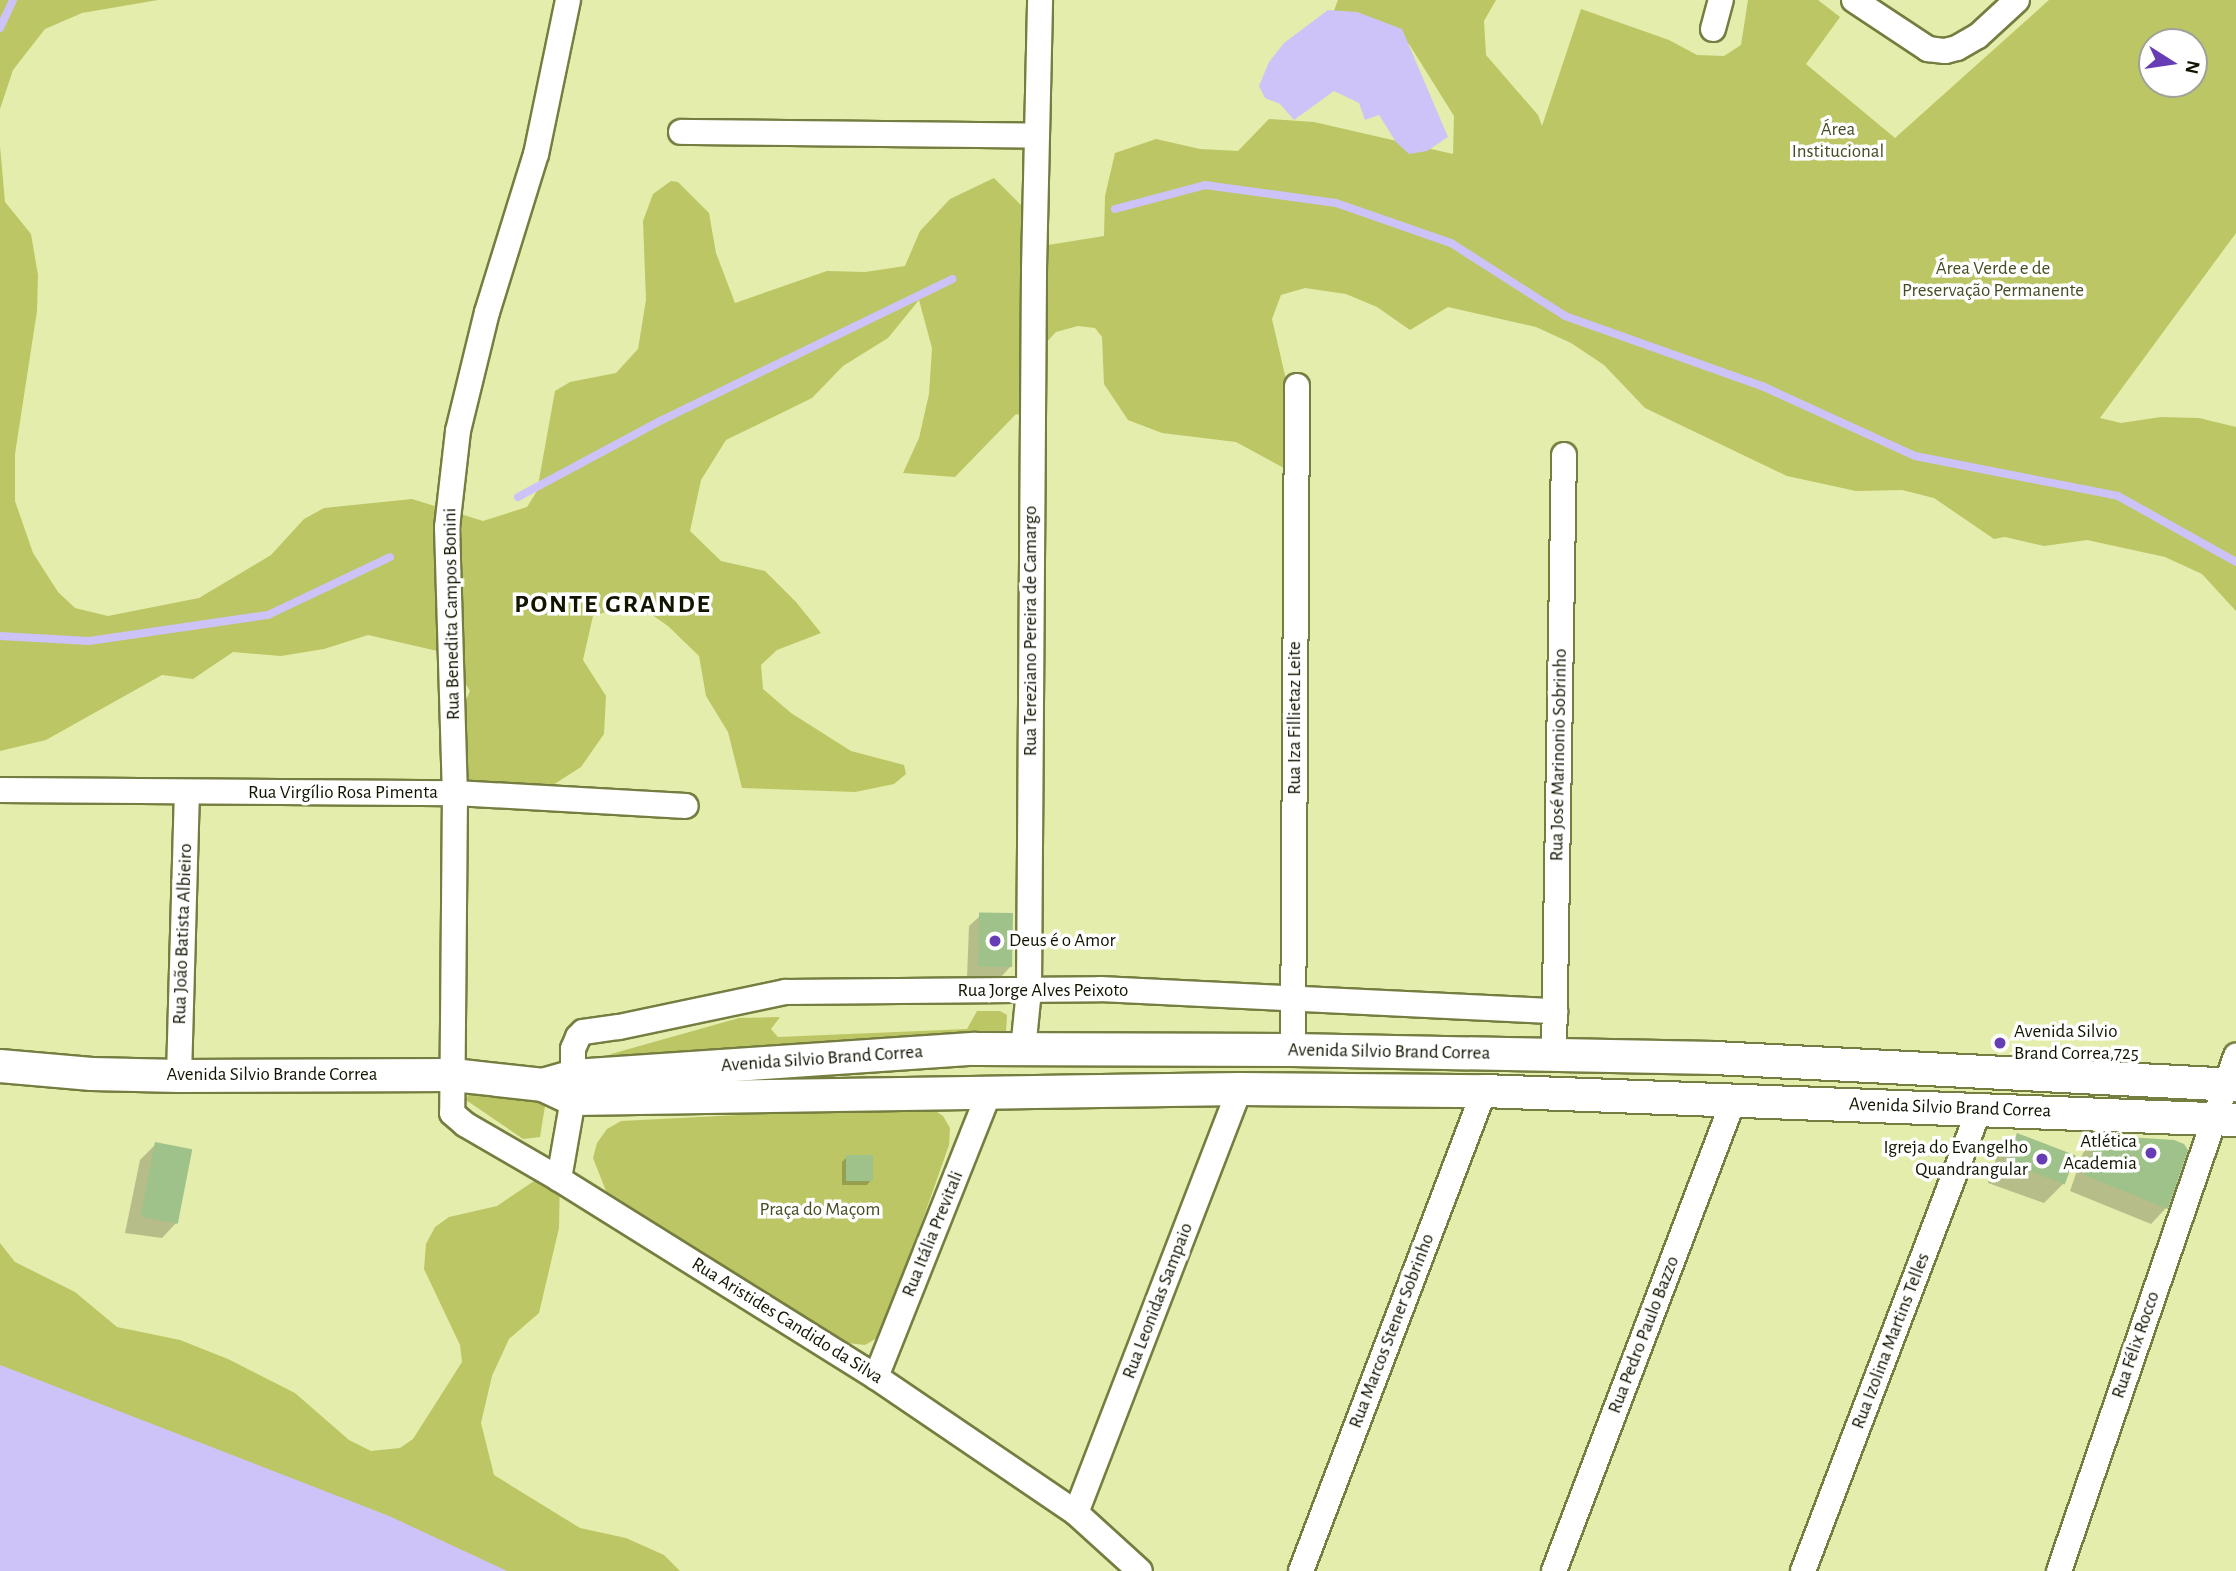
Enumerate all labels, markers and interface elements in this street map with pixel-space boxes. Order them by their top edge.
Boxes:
north arrow [2138,28,2208,98]
text: N [2181,59,2203,75]
park label: Área Institucional [1792,119,1884,163]
park label: Área Verde e de Preservação Permanente [1902,258,2084,302]
street label: Rua Tereziano Pereira de Camargo [1020,506,1042,756]
street label: Rua Benedita Campos Bonini [439,508,465,720]
district label: PONTE GRANDE [516,589,710,621]
street label: Rua Iza Fillietaz Leite [1284,641,1306,795]
street label: Rua José Marinonio Sobrinho [1546,648,1572,862]
street label: Rua Virgílio Rosa Pimenta [248,782,438,804]
street label: Rua João Batista Albieiro [168,843,198,1025]
place label: Deus é o Amor [1009,930,1116,952]
marker: Deus é o Amor [987,933,1003,949]
street label: Rua Jorge Alves Peixoto [958,980,1128,1002]
place label: Avenida Silvio Brand Correa,725 [2014,1021,2139,1065]
marker: Avenida Silvio Brand Correa,725 [1992,1035,2008,1051]
street label: Avenida Silvio Brand Correa [1288,1039,1490,1065]
street label: Avenida Silvio Brand Correa [720,1041,924,1077]
street label: Avenida Silvio Brande Correa [166,1064,378,1086]
street label: Avenida Silvio Brand Correa [1848,1093,2052,1123]
place label: Atlética Academia [2063,1131,2137,1175]
place label: Igreja do Evangelho Quandrangular [1883,1137,2028,1181]
marker: Atlética Academia [2143,1145,2159,1161]
marker: Igreja do Evangelho Quandrangular [2034,1151,2050,1167]
street label: Rua Itália Previtali [897,1168,969,1300]
park label: Praça do Maçom [760,1199,880,1221]
street label: Rua Leonidas Sampaio [1118,1220,1198,1382]
street label: Rua Marcos Stener Sobrinho [1344,1230,1440,1432]
street label: Rua Izolina Martins Telles [1847,1250,1935,1432]
street label: Rua Aristides Candido da Silva [687,1253,887,1389]
street label: Rua Pedro Paulo Bazzo [1603,1253,1685,1417]
street label: Rua Félix Rocco [2107,1288,2165,1402]

